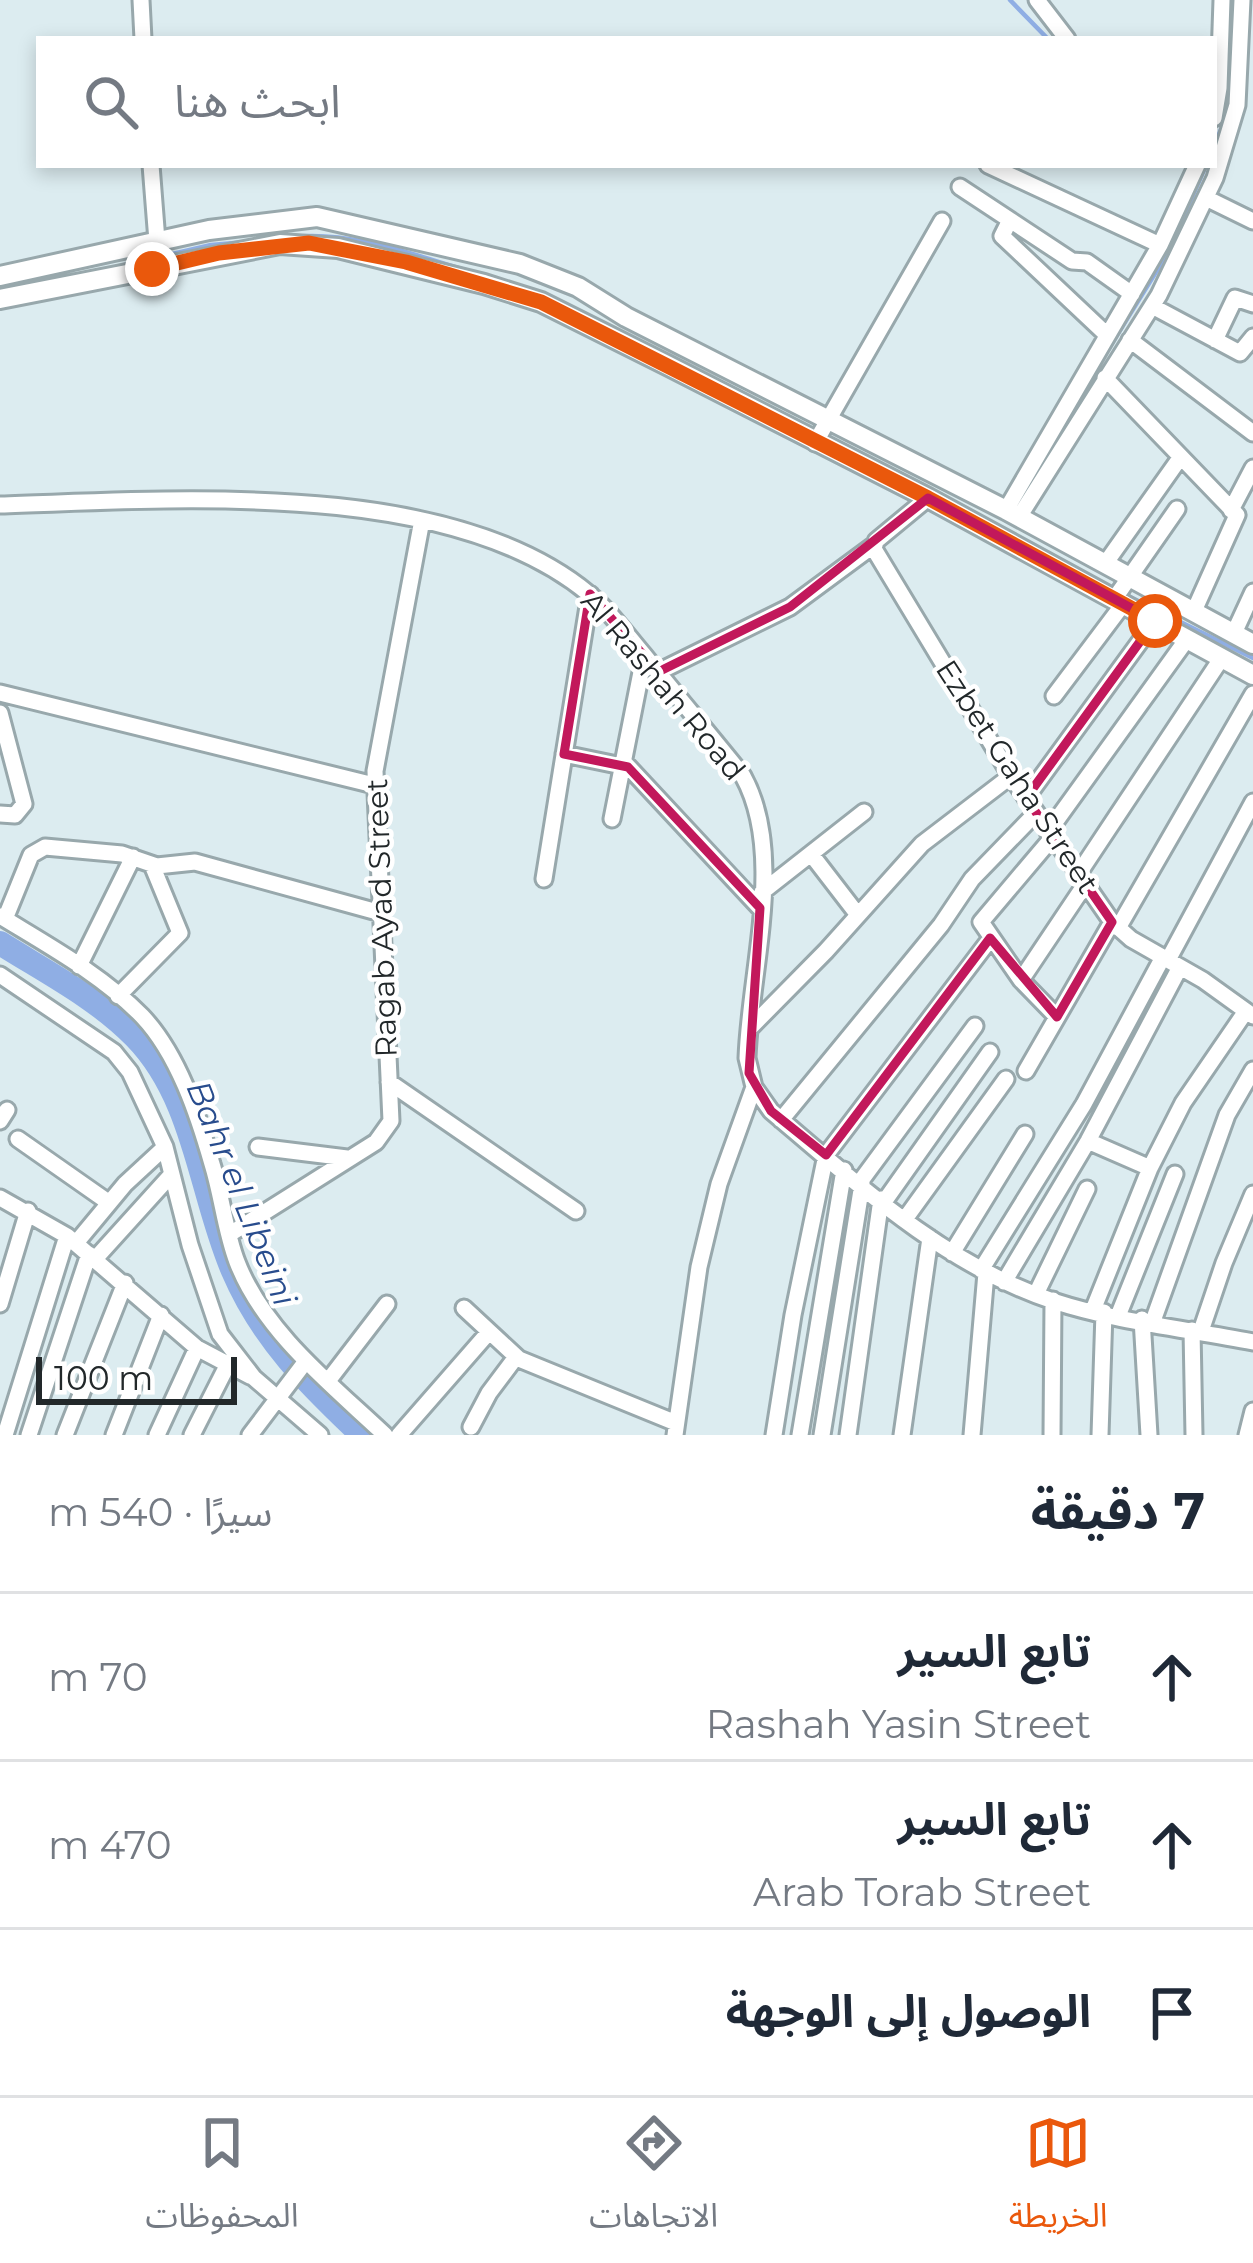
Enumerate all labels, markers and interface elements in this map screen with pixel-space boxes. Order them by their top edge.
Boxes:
search box [36,36,1217,168]
icon: search [78,69,144,135]
text: ابحث هنا [174,73,341,128]
route end [125,242,179,296]
street label: Al Rashah Road [573,583,753,788]
route start [1128,594,1182,648]
street label: Ezbet Gaha Street [928,653,1107,900]
street label: Ragab Ayad Street [358,778,405,1058]
water label: Bahr el Libeini [179,1074,305,1312]
scale bar [36,1351,237,1404]
text: 100 m [54,1358,153,1398]
text: 7 دقيقة [1031,1480,1205,1542]
text: سيرًا · 540 m [48,1488,272,1536]
text: تابع السير [898,1623,1091,1678]
icon: ahead [1139,1644,1205,1710]
text: 70 m [48,1653,148,1701]
text: Rashah Yasin Street [706,1700,1091,1748]
text: تابع السير [898,1791,1091,1846]
icon: ahead [1139,1812,1205,1878]
text: 470 m [48,1821,171,1869]
text: Arab Torab Street [753,1868,1091,1916]
icon: arrive [1139,1980,1205,2046]
text: الوصول إلى الوجهة [726,1983,1091,2038]
tab: المحفوظات [145,2110,299,2251]
tab: الاتجاهات [589,2110,718,2251]
tab: الخريطة [1009,2110,1108,2251]

